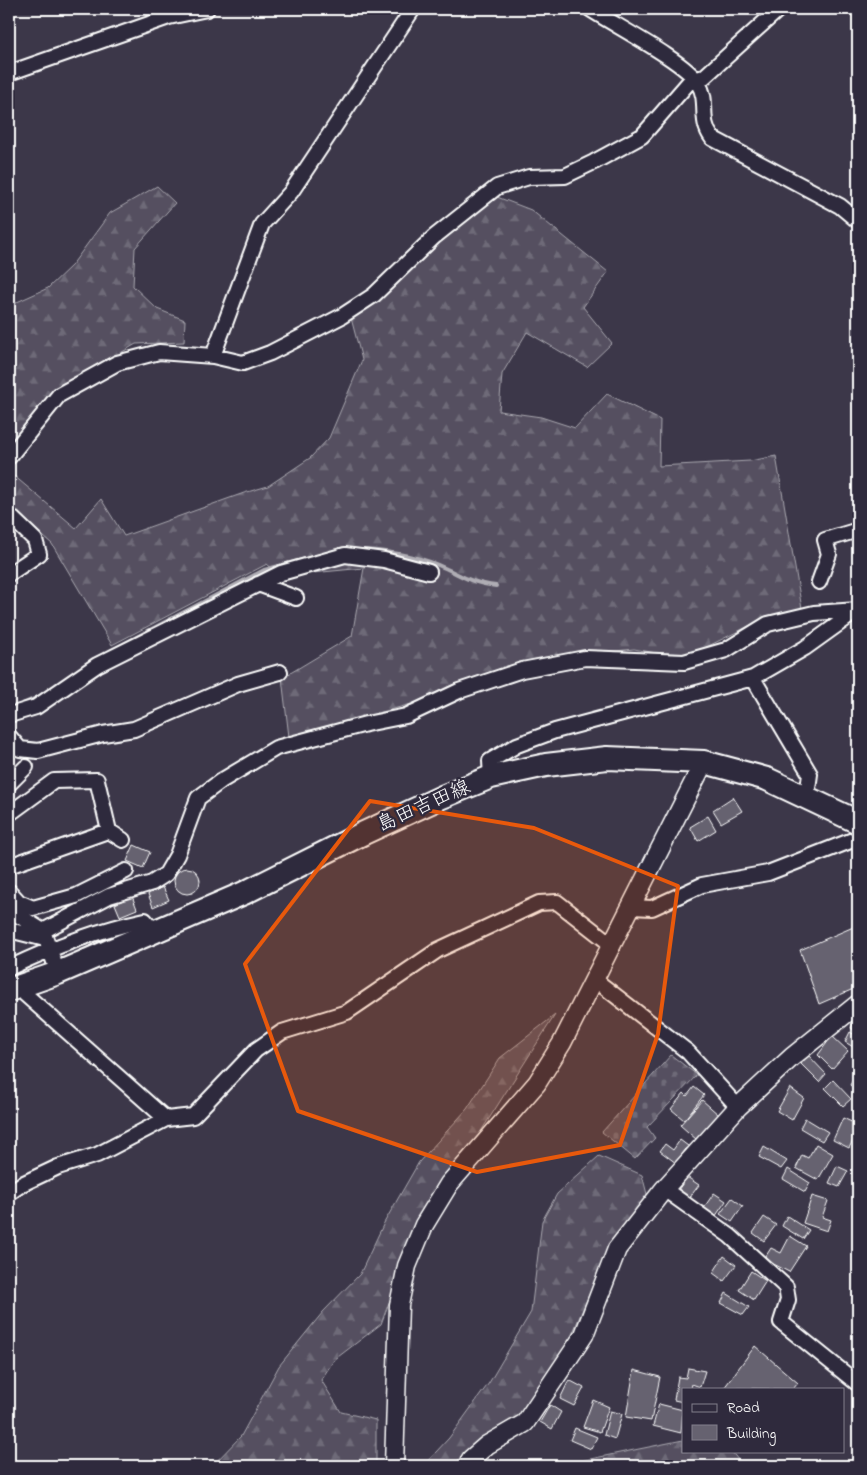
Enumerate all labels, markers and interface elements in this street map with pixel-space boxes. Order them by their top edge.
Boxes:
street label: 島田吉田線 [372,773,476,841]
legend [682,1388,844,1452]
text: Road [727,1397,760,1419]
text: Building [726,1423,776,1446]

